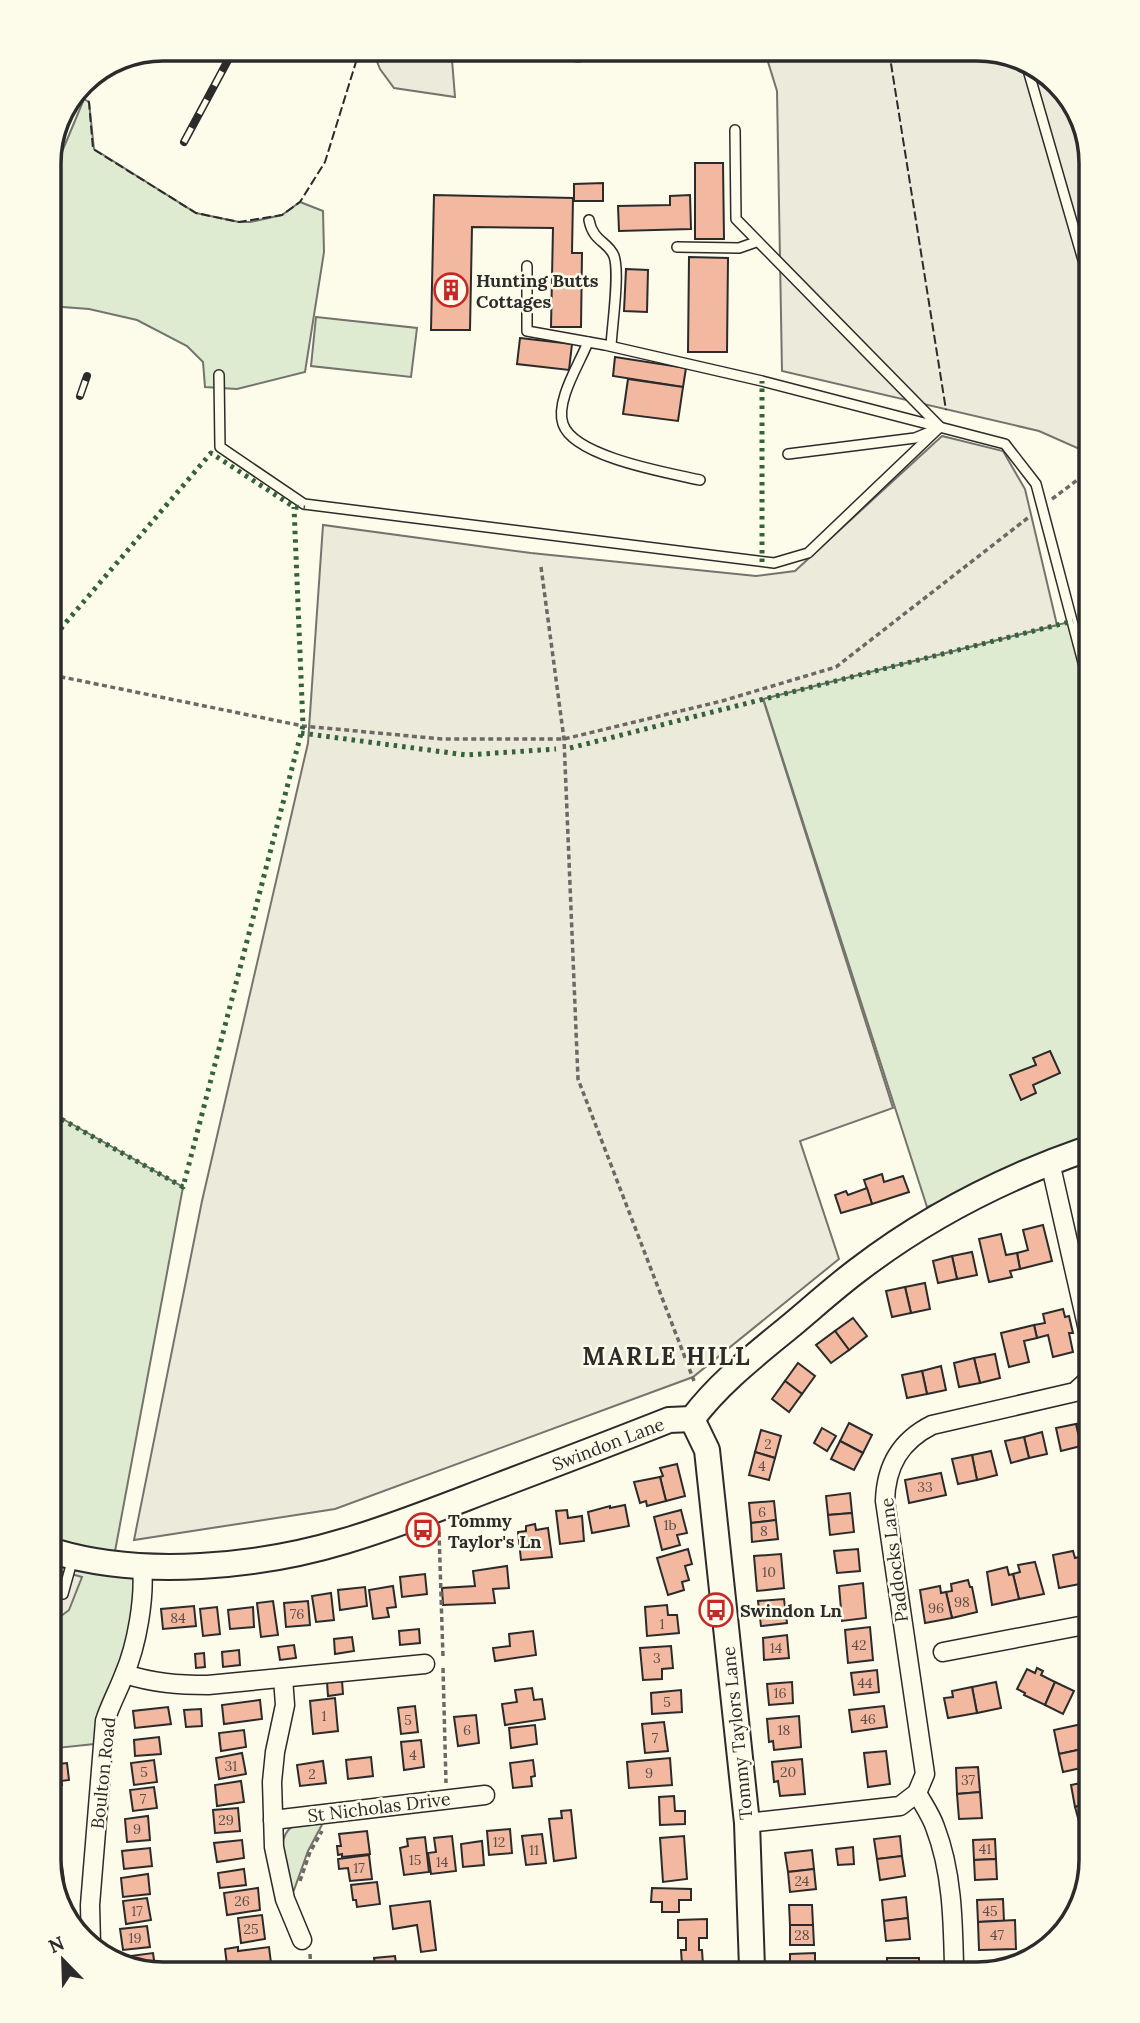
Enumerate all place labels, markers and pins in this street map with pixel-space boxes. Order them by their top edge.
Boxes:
place label: Hunting Butts Cottages [476,269,599,313]
building icon: Hunting Butts Cottages [432,271,470,309]
place label: Tommy Taylor's Ln [448,1509,542,1553]
bus stop icon: Tommy Taylor's Ln [404,1511,442,1549]
bus stop icon: Swindon Ln [697,1591,735,1629]
place label: Swindon Ln [740,1599,843,1622]

